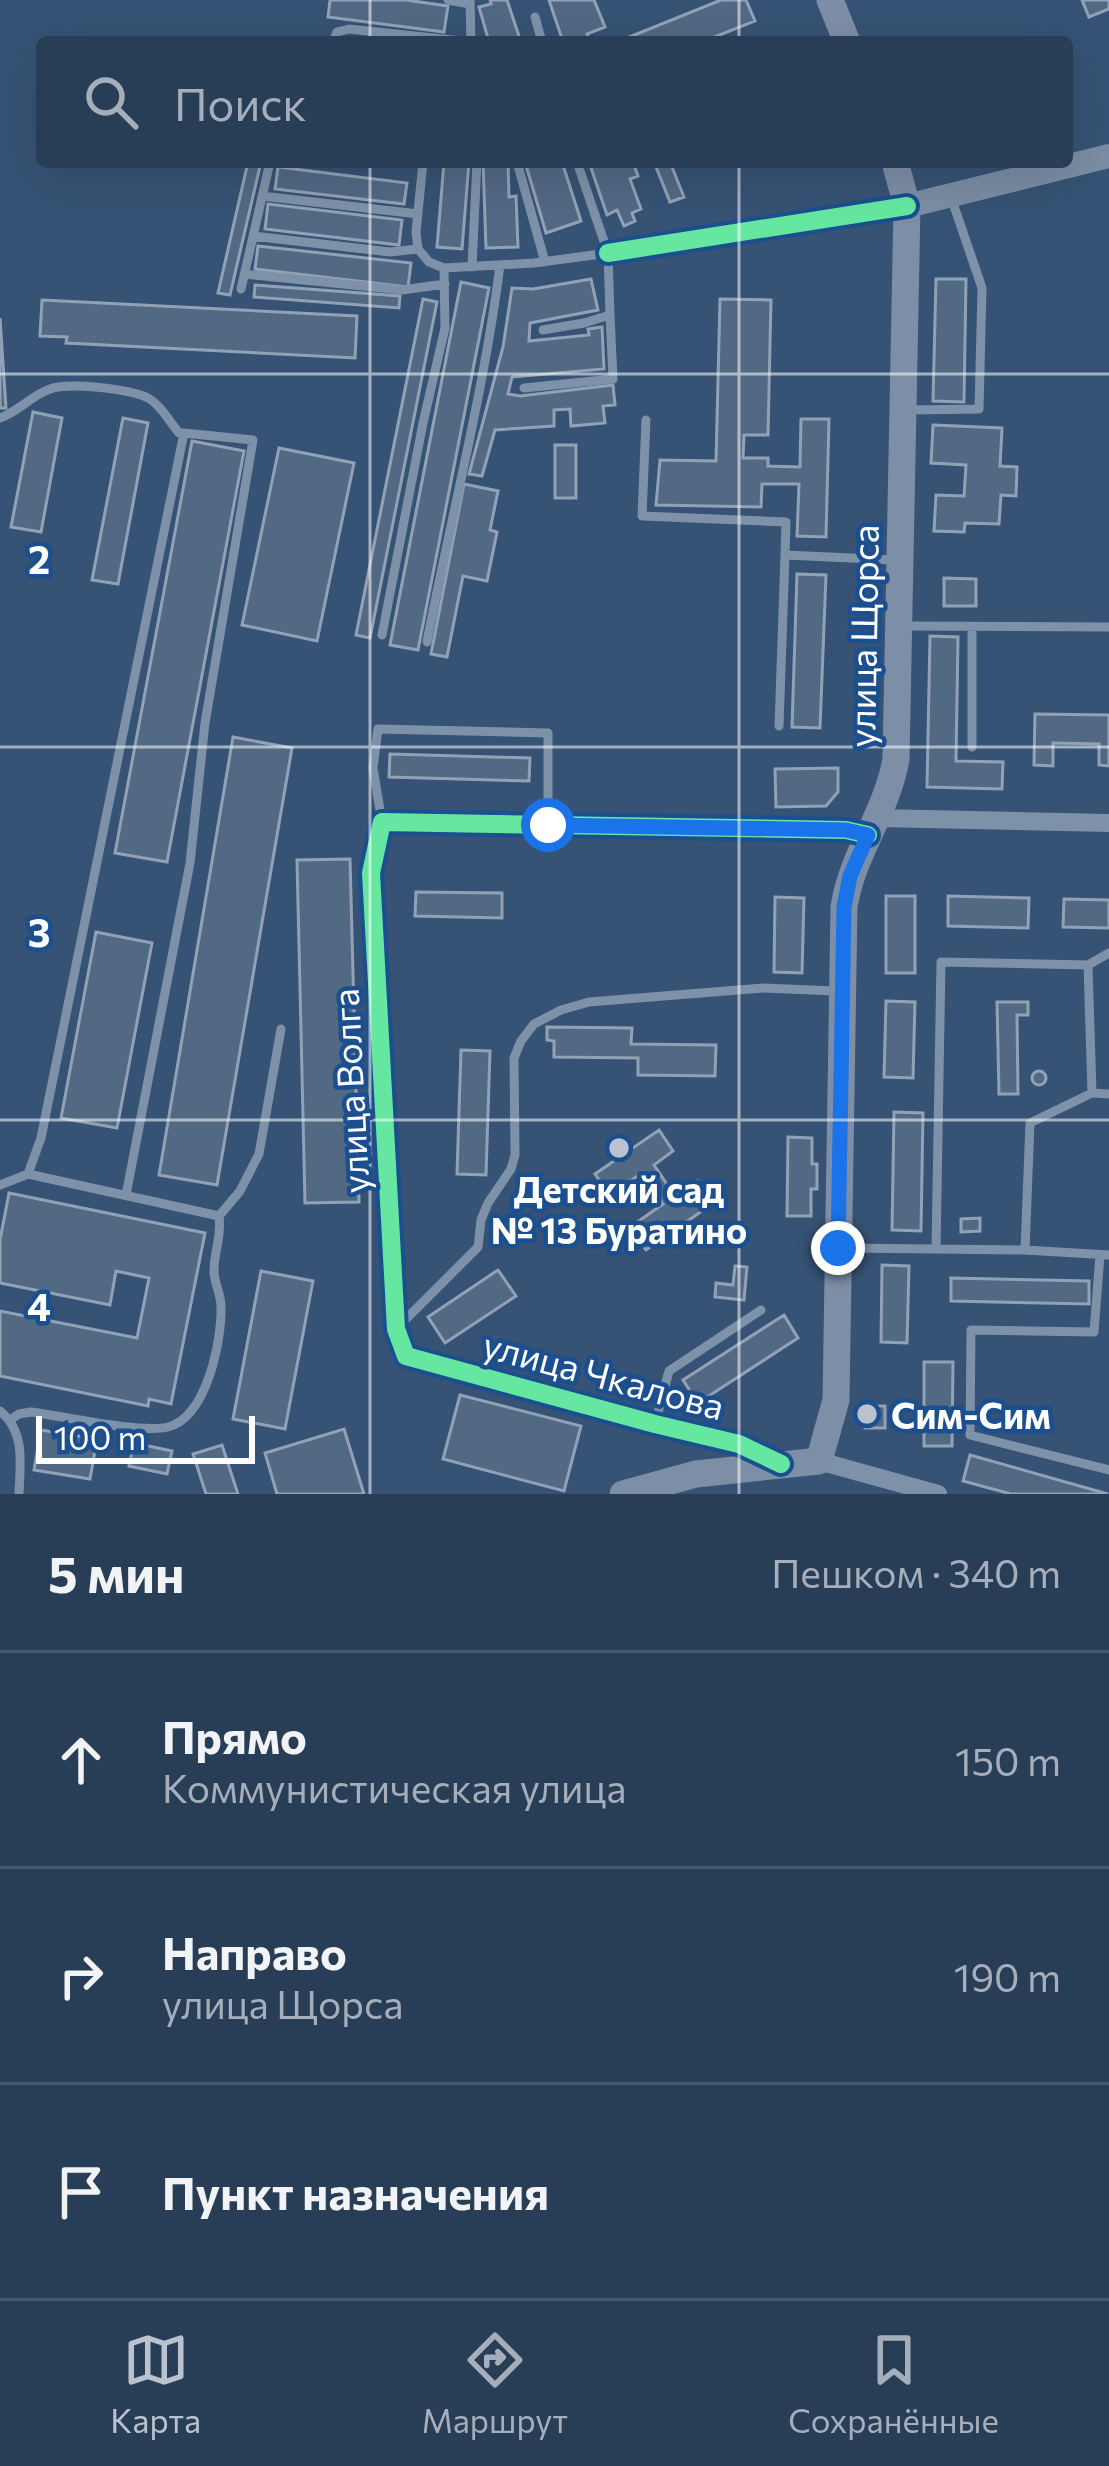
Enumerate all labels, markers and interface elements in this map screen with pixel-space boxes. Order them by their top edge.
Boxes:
search box [36,36,1073,168]
icon: search [78,69,144,135]
text: Поиск [174,75,307,130]
street label: улица Щорса [838,524,886,748]
text: 2 [28,534,50,582]
route start [521,798,575,852]
text: 3 [28,907,50,955]
street label: улица Волга [322,987,376,1195]
marker: Детский сад № 13 Буратино [606,1135,632,1161]
place label: Детский сад № 13 Буратино [491,1166,747,1251]
route end [811,1221,865,1275]
text: 4 [27,1281,51,1329]
street label: улица Чкалова [479,1321,729,1427]
place label: Сим-Сим [891,1392,1051,1436]
marker: Сим-Сим [854,1401,880,1427]
scale bar [36,1410,255,1463]
text: 100 m [54,1416,146,1457]
text: 5 мин [48,1541,185,1604]
text: Пешком · 340 m [771,1548,1061,1596]
text: Прямо [162,1708,307,1763]
icon: ahead [48,1727,114,1793]
text: 150 m [955,1736,1061,1784]
text: Коммунистическая улица [162,1763,626,1811]
text: Направо [162,1924,347,1979]
icon: right [48,1943,114,2009]
text: 190 m [954,1952,1061,2000]
text: улица Щорса [162,1979,404,2027]
icon: arrive [48,2159,114,2225]
text: Пункт назначения [162,2164,549,2219]
tab: Карта [110,2327,201,2440]
tab: Маршрут [421,2327,568,2440]
tab: Сохранённые [788,2327,999,2440]

